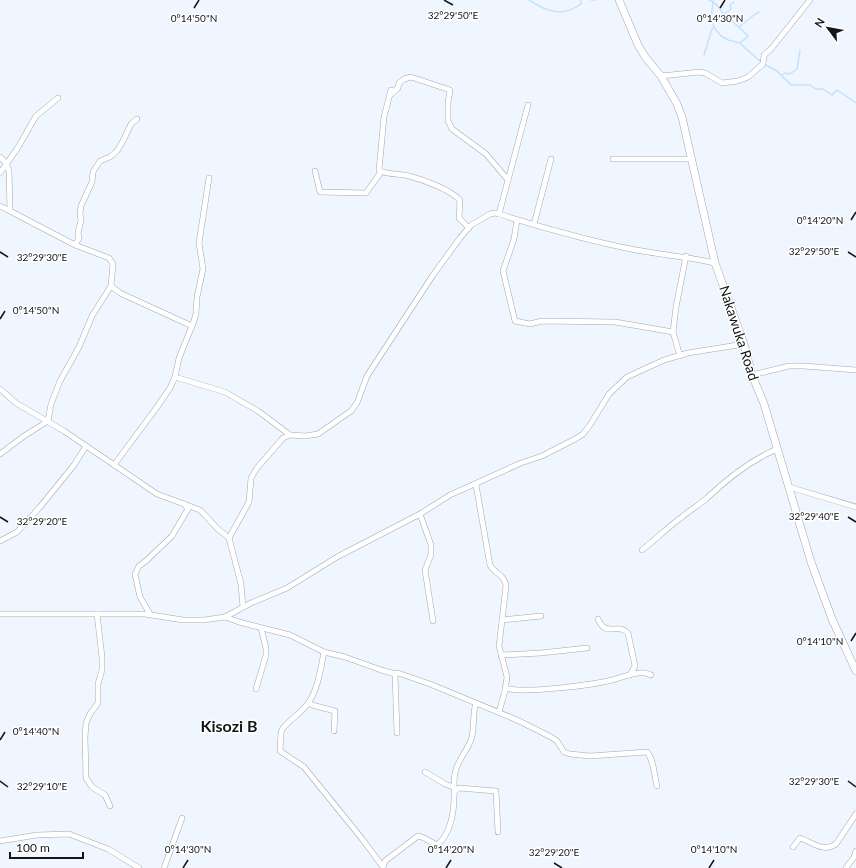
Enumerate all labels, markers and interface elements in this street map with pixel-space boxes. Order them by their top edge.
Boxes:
north arrow [808,8,848,48]
text: 32°29'50"E [428,9,478,21]
text: 0°14'50"N [171,12,217,24]
text: 0°14'30"N [697,12,743,24]
text: N [811,15,827,29]
text: 0°14'20"N [797,214,843,226]
text: 32°29'50"E [789,245,839,257]
text: 32°29'30"E [17,251,67,263]
street label: Nakawuka Road [716,283,763,383]
text: 0°14'50"N [13,304,59,316]
text: 32°29'40"E [789,510,839,522]
text: 32°29'20"E [17,515,67,527]
text: 0°14'10"N [797,635,843,647]
district label: Kisozi B [201,716,257,735]
text: 0°14'40"N [13,725,59,737]
text: 32°29'30"E [789,775,839,787]
text: 32°29'10"E [17,780,67,792]
scale bar [10,834,83,860]
text: 100 m [16,840,50,855]
text: 0°14'30"N [165,843,211,855]
text: 0°14'20"N [428,843,474,855]
text: 0°14'10"N [691,843,737,855]
text: 32°29'20"E [529,846,579,858]

